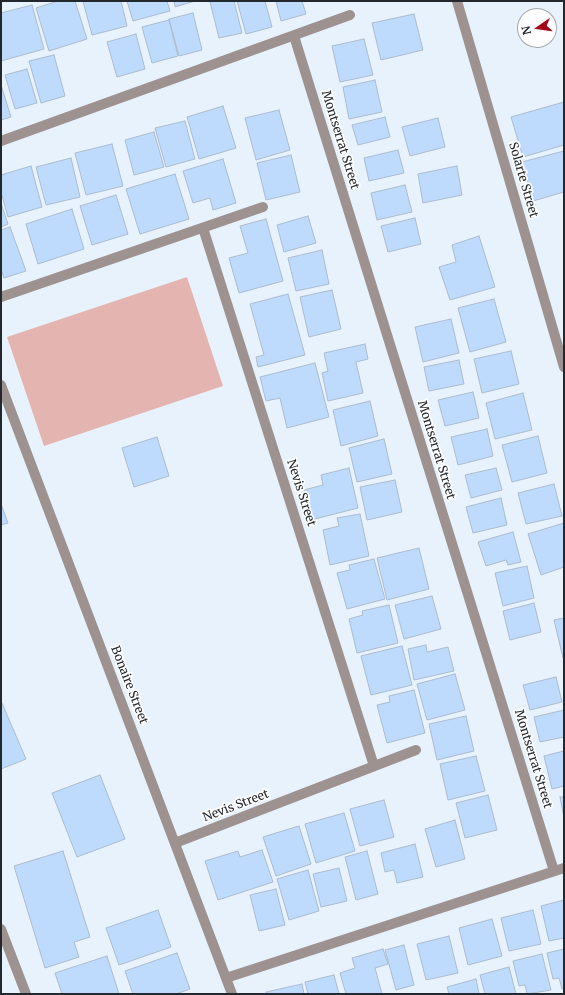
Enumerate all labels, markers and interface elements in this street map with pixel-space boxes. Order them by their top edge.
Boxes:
north arrow [517,8,557,48]
text: N [518,25,534,36]
street label: Montserrat Street [318,89,362,191]
street label: Solarte Street [505,141,541,219]
street label: Montserrat Street [414,399,458,501]
street label: Nevis Street [283,458,319,528]
street label: Bonaire Street [108,644,150,726]
street label: Montserrat Street [511,708,555,810]
street label: Nevis Street [201,787,271,825]

